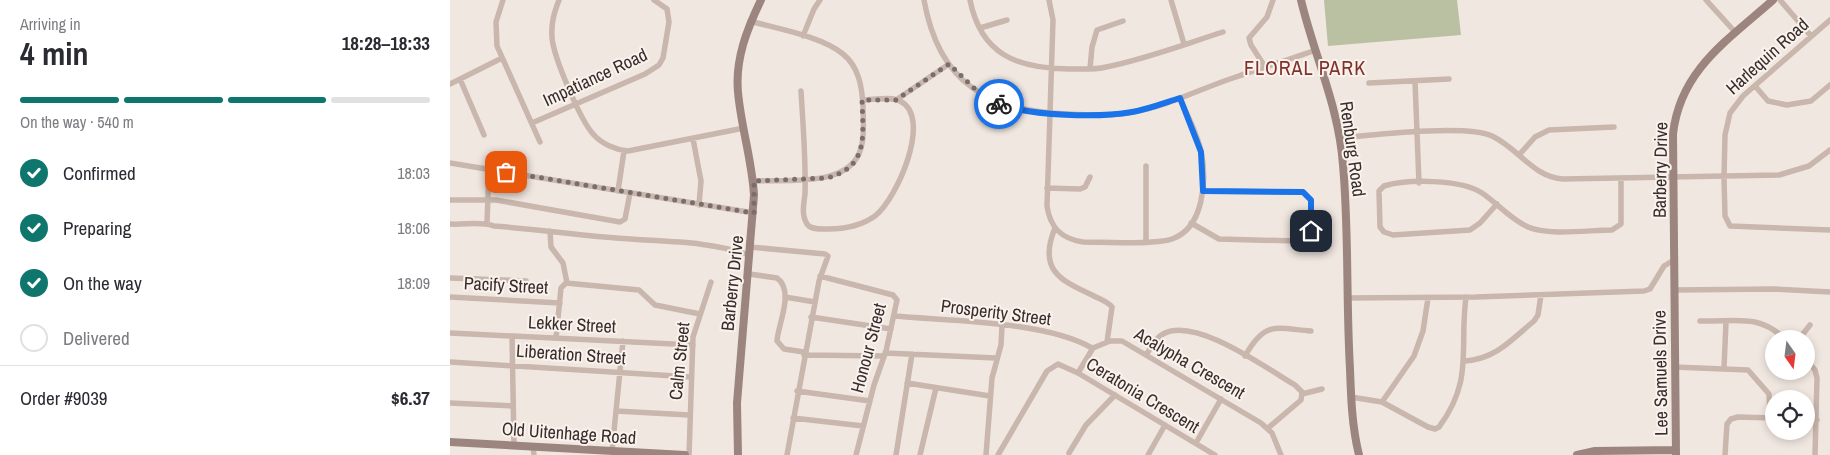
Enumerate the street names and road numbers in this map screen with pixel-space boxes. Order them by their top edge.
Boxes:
street label: Harlequin Road [1720,12,1814,100]
street label: Impatiance Road [539,42,651,112]
street label: Renburg Road [1334,100,1372,198]
street label: Barberry Drive [1647,122,1673,218]
street label: Barberry Drive [715,234,749,332]
street label: Pacify Street [463,270,549,300]
street label: Prosperity Street [940,293,1052,331]
street label: Honour Street [844,300,892,396]
street label: Lekker Street [528,309,616,339]
street label: Lee Samuels Drive [1646,310,1674,436]
street label: Calm Street [662,321,696,401]
street label: Acalypha Crescent [1129,321,1250,405]
street label: Liberation Street [515,338,627,370]
street label: Ceratonia Crescent [1082,351,1204,439]
street label: Old Uitenhage Road [501,416,637,450]

